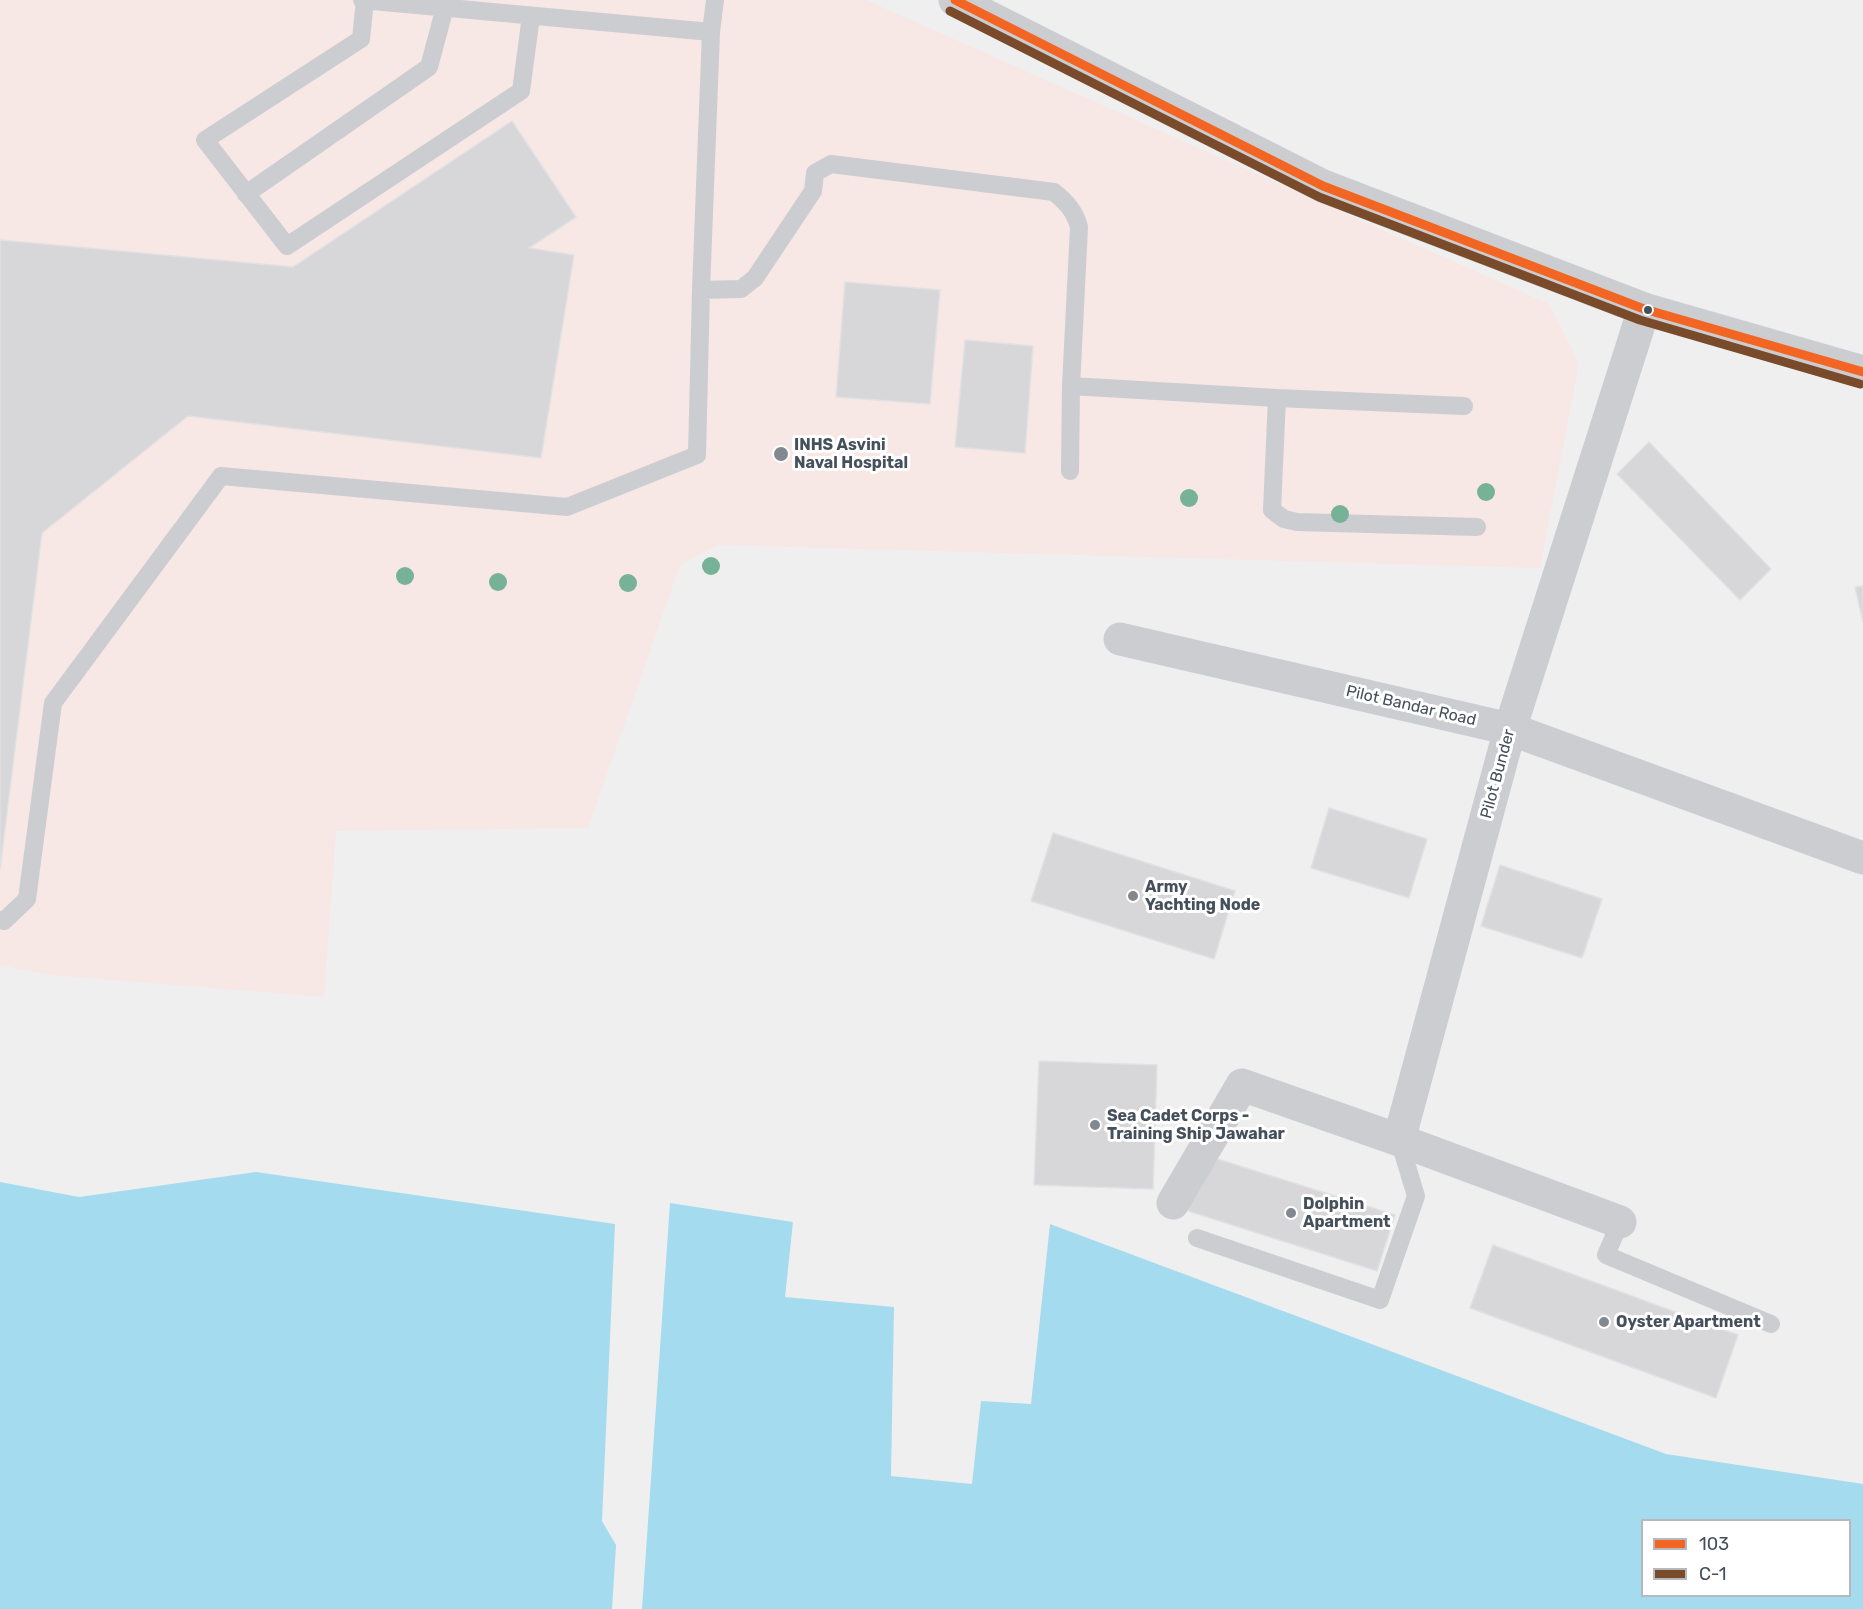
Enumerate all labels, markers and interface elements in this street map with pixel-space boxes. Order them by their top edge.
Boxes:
unlabelled marker [1642,304,1654,316]
place label: INHS Asvini Naval Hospital [794,435,908,473]
marker: INHS Asvini Naval Hospital [772,445,790,463]
street label: Pilot Bandar Road [1344,682,1478,730]
street label: Pilot Bunder [1477,727,1519,821]
place label: Army Yachting Node [1145,877,1260,915]
marker: Army Yachting Node [1126,889,1140,903]
place label: Sea Cadet Corps - Training Ship Jawahar [1107,1106,1285,1144]
marker: Sea Cadet Corps - Training Ship Jawahar [1088,1118,1102,1132]
place label: Dolphin Apartment [1303,1194,1391,1232]
marker: Dolphin Apartment [1284,1206,1298,1220]
place label: Oyster Apartment [1616,1312,1761,1332]
marker: Oyster Apartment [1597,1315,1611,1329]
legend [1641,1519,1851,1597]
text: 103 [1699,1533,1729,1555]
text: C-1 [1699,1563,1727,1585]

